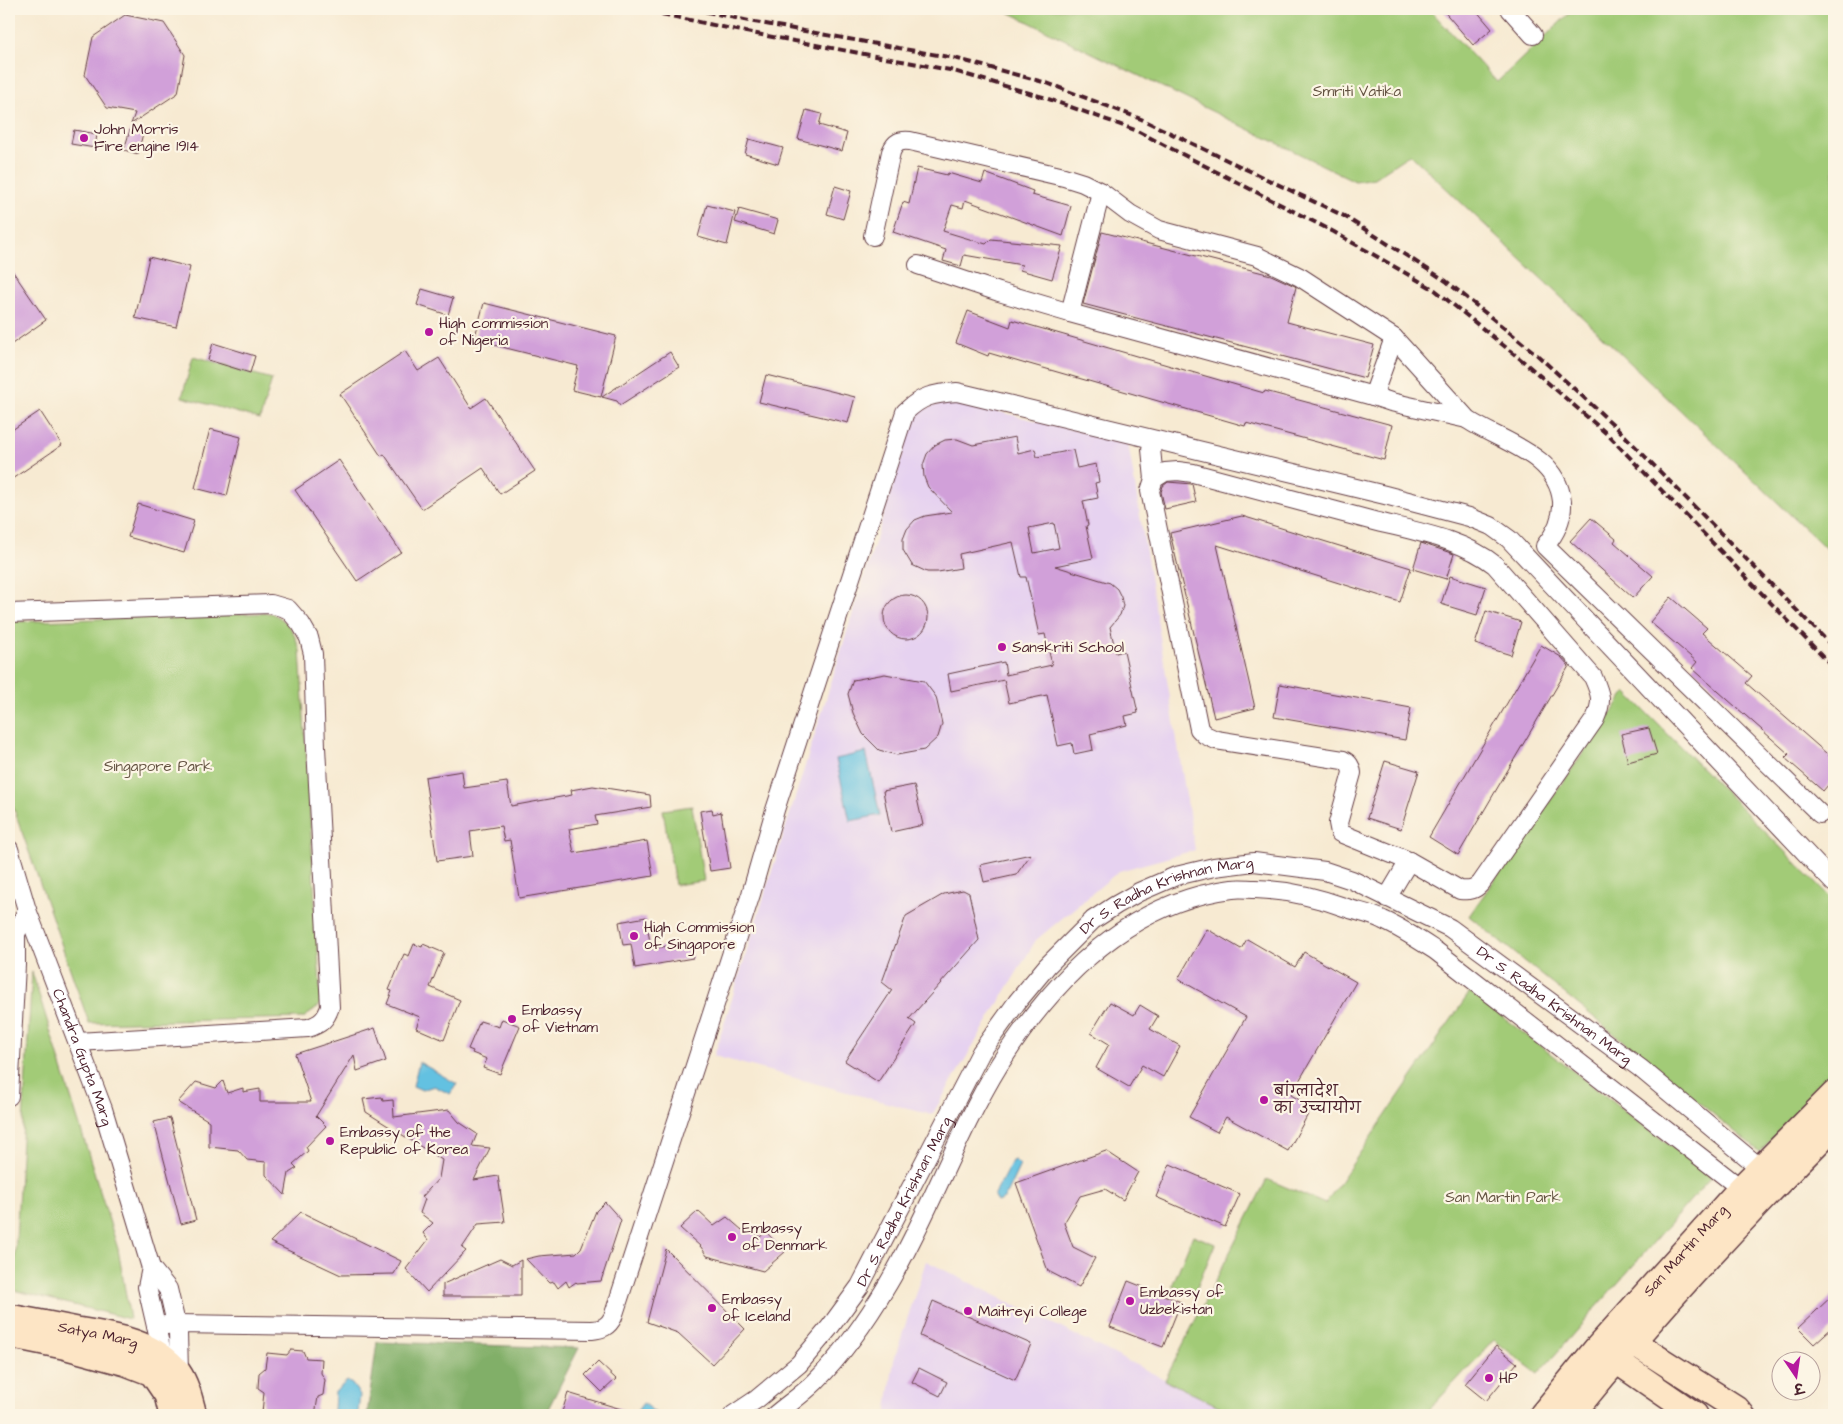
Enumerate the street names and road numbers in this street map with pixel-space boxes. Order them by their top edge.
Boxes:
street label: Dr S. Radha Krishnan Marg [1075,852,1255,939]
street label: Dr S. Radha Krishnan Marg [1472,941,1636,1071]
street label: Chandra Gupta Marg [47,986,118,1129]
street label: Dr S. Radha Krishnan Marg [852,1113,958,1290]
street label: San Martin Marg [1638,1200,1733,1301]
street label: Satya Marg [56,1316,141,1355]

